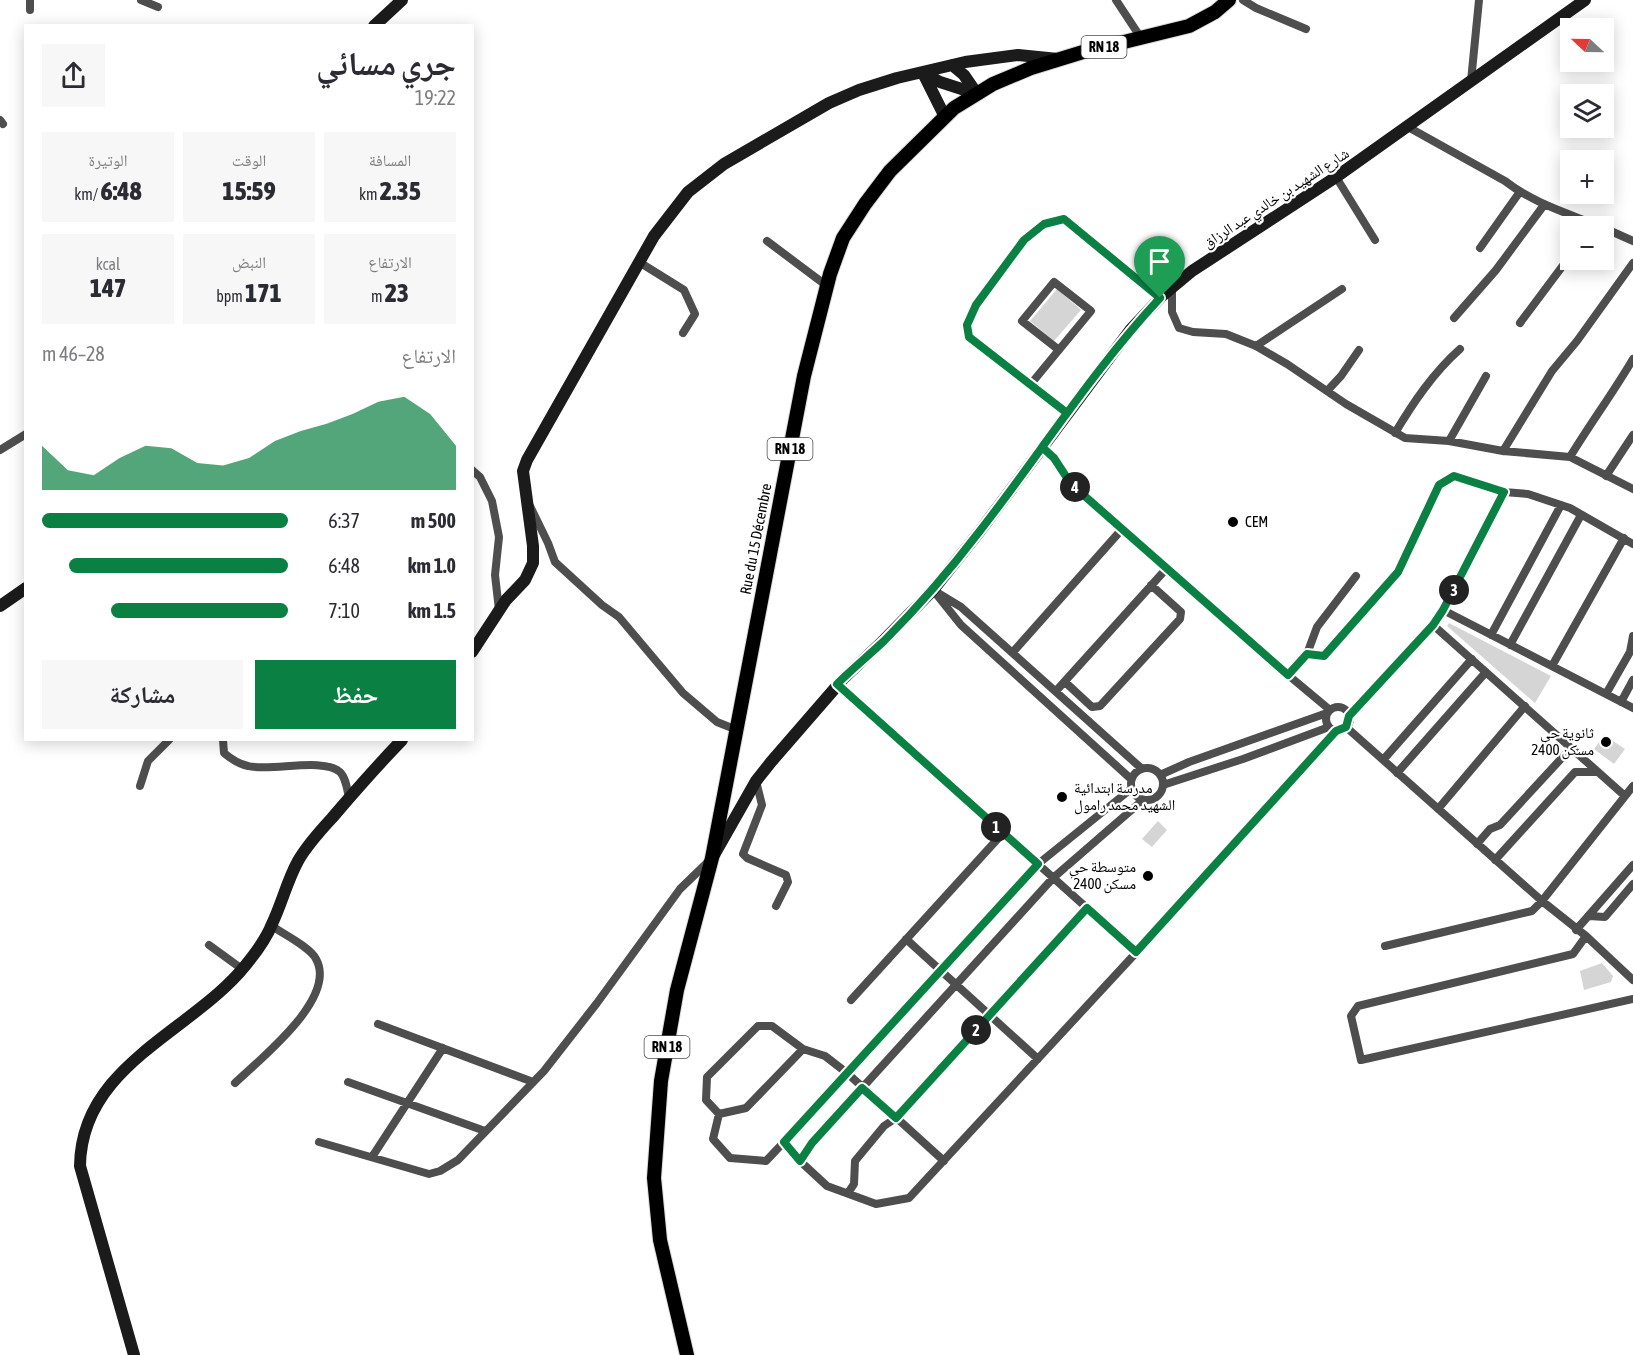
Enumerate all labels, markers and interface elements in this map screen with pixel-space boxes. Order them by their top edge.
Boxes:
north arrow [1560,18,1614,72]
map controls [1560,18,1614,270]
road number: RN 18 [1082,36,1126,58]
button: share [42,44,105,107]
text: جري مسائي [316,44,456,82]
button: layers [1560,84,1614,138]
text: 19:22 [415,86,456,109]
street label: شارع الشهيد بن خالدي عبد الرزاق [1200,144,1354,254]
button: + [1560,150,1614,204]
text: الوتيرة [89,151,127,169]
text: الوقت [232,151,266,169]
text: المسافة [369,151,411,169]
text: 6:48 [100,176,142,206]
text: 15:59 [222,176,276,206]
text: 2.35 [380,176,421,206]
text: /km [74,185,100,203]
text: km [359,185,380,203]
button: − [1560,216,1614,270]
pin [1134,236,1185,298]
icon: arrive [1143,245,1176,278]
text: النبض [232,253,266,271]
text: الارتفاع [368,253,412,271]
text: kcal [96,255,120,273]
text: 147 [90,273,126,303]
text: 171 [245,278,282,308]
text: 23 [385,278,409,308]
text: bpm [216,287,245,305]
text: m [371,287,385,305]
text: 28–46 m [42,342,105,365]
text: الارتفاع [401,344,456,367]
road number: RN 18 [768,438,812,460]
pin: 4 [1060,472,1090,502]
text: 4 [1071,478,1079,496]
street label: Rue du 15 Décembre [736,482,775,596]
text: 6:37 [328,509,360,532]
text: 500 m [411,509,456,532]
place label: CEM [1245,513,1268,530]
marker: CEM [1226,515,1240,529]
text: 6:48 [328,554,360,577]
text: 1.0 km [408,554,456,577]
pin: 3 [1439,575,1469,605]
text: 3 [1450,581,1458,599]
text: 7:10 [328,599,360,622]
text: 1.5 km [408,599,456,622]
button: مشاركة [42,660,243,729]
button: حفظ [255,660,456,729]
place label: ثانوية حي 2400 مسكن [1531,724,1594,760]
marker: ثانوية حي 2400 مسكن [1599,735,1613,749]
place label: مدرسة ابتدائية الشهيد محمد رامول [1074,779,1175,815]
marker: مدرسة ابتدائية الشهيد محمد رامول [1055,790,1069,804]
pin: 1 [981,812,1011,842]
text: 1 [992,818,1000,836]
place label: متوسطة حي 2400 مسكن [1069,858,1136,894]
marker: متوسطة حي 2400 مسكن [1141,869,1155,883]
pin: 2 [961,1015,991,1045]
text: 2 [972,1021,980,1039]
road number: RN 18 [644,1036,690,1058]

